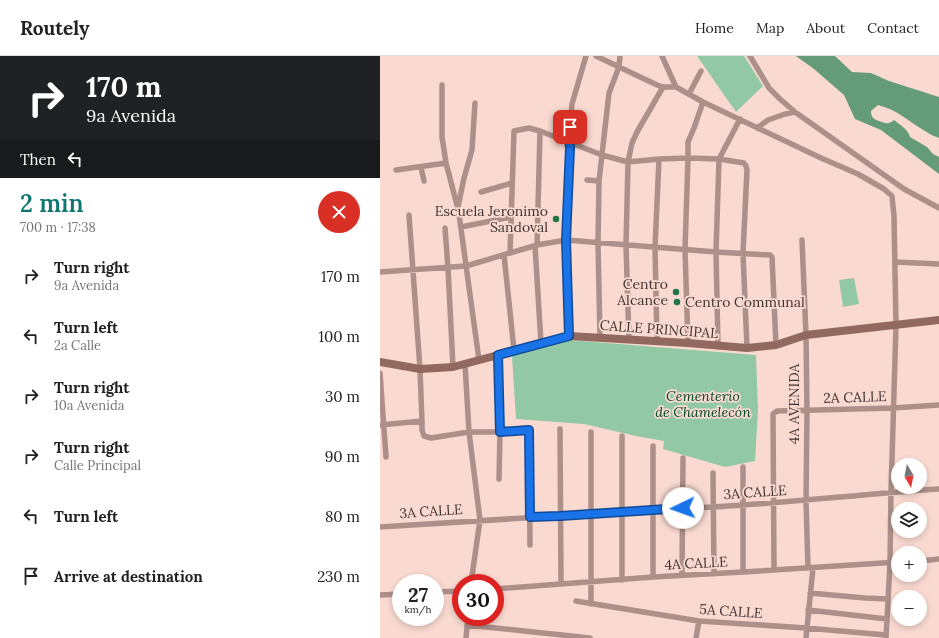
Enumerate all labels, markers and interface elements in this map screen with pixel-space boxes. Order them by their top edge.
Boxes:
text: Routely [20,16,90,40]
text: Home [695,19,734,37]
text: Map [756,19,784,37]
text: About [806,19,845,37]
text: Contact [867,19,919,37]
text: 170 m [86,69,161,105]
icon: right [20,72,72,124]
text: 9a Avenida [86,104,176,127]
pin [553,110,587,144]
icon: arrive [559,116,581,138]
icon: left [64,148,86,170]
text: Then [20,150,56,169]
text: 2 min [20,188,84,219]
button: close [318,191,360,233]
place label: Escuela Jeronimo Sandoval [435,202,548,236]
marker: Escuela Jeronimo Sandoval [551,214,561,224]
text: 700 m · 17:38 [20,219,96,236]
text: Turn right [54,258,130,277]
icon: right [20,265,42,287]
text: 170 m [321,267,360,286]
place label: Centro Alcance [616,275,668,309]
text: 9a Avenida [54,277,119,294]
marker: Centro Alcance [671,287,681,297]
place label: Centro Communal [685,293,805,311]
marker: Centro Communal [672,297,682,307]
street label: CALLE PRINCIPAL [599,316,719,342]
text: Turn left [54,318,118,337]
icon: left [20,325,42,347]
text: 100 m [319,327,360,346]
text: 2a Calle [54,337,101,354]
street label: 4A AVENIDA [785,364,803,444]
text: Turn right [54,378,130,397]
icon: right [20,385,42,407]
text: 30 m [325,387,360,406]
park label: Cementerio de Chamelecón [655,387,751,421]
street label: 2A CALLE [823,387,887,407]
text: 10a Avenida [54,397,124,414]
text: Turn right [54,438,130,457]
icon: right [20,445,42,467]
text: 90 m [325,447,360,466]
text: Calle Principal [54,457,141,474]
north arrow [891,458,927,494]
map controls [891,458,927,626]
street label: 3A CALLE [723,481,788,503]
position arrow [662,487,704,529]
street label: 3A CALLE [399,500,464,522]
button: layers [891,502,927,538]
icon: left [20,505,42,527]
text: Turn left [54,507,118,526]
text: 80 m [325,507,360,526]
button: + [891,546,927,582]
street label: 4A CALLE [664,552,728,574]
icon: arrive [20,565,42,587]
text: Arrive at destination [54,567,203,586]
text: 230 m [317,567,360,586]
speed limit sign: 30 [452,574,504,626]
text: 27 [408,582,428,607]
button: − [891,590,927,626]
street label: 5A CALLE [699,600,764,622]
text: km/h [404,603,432,616]

